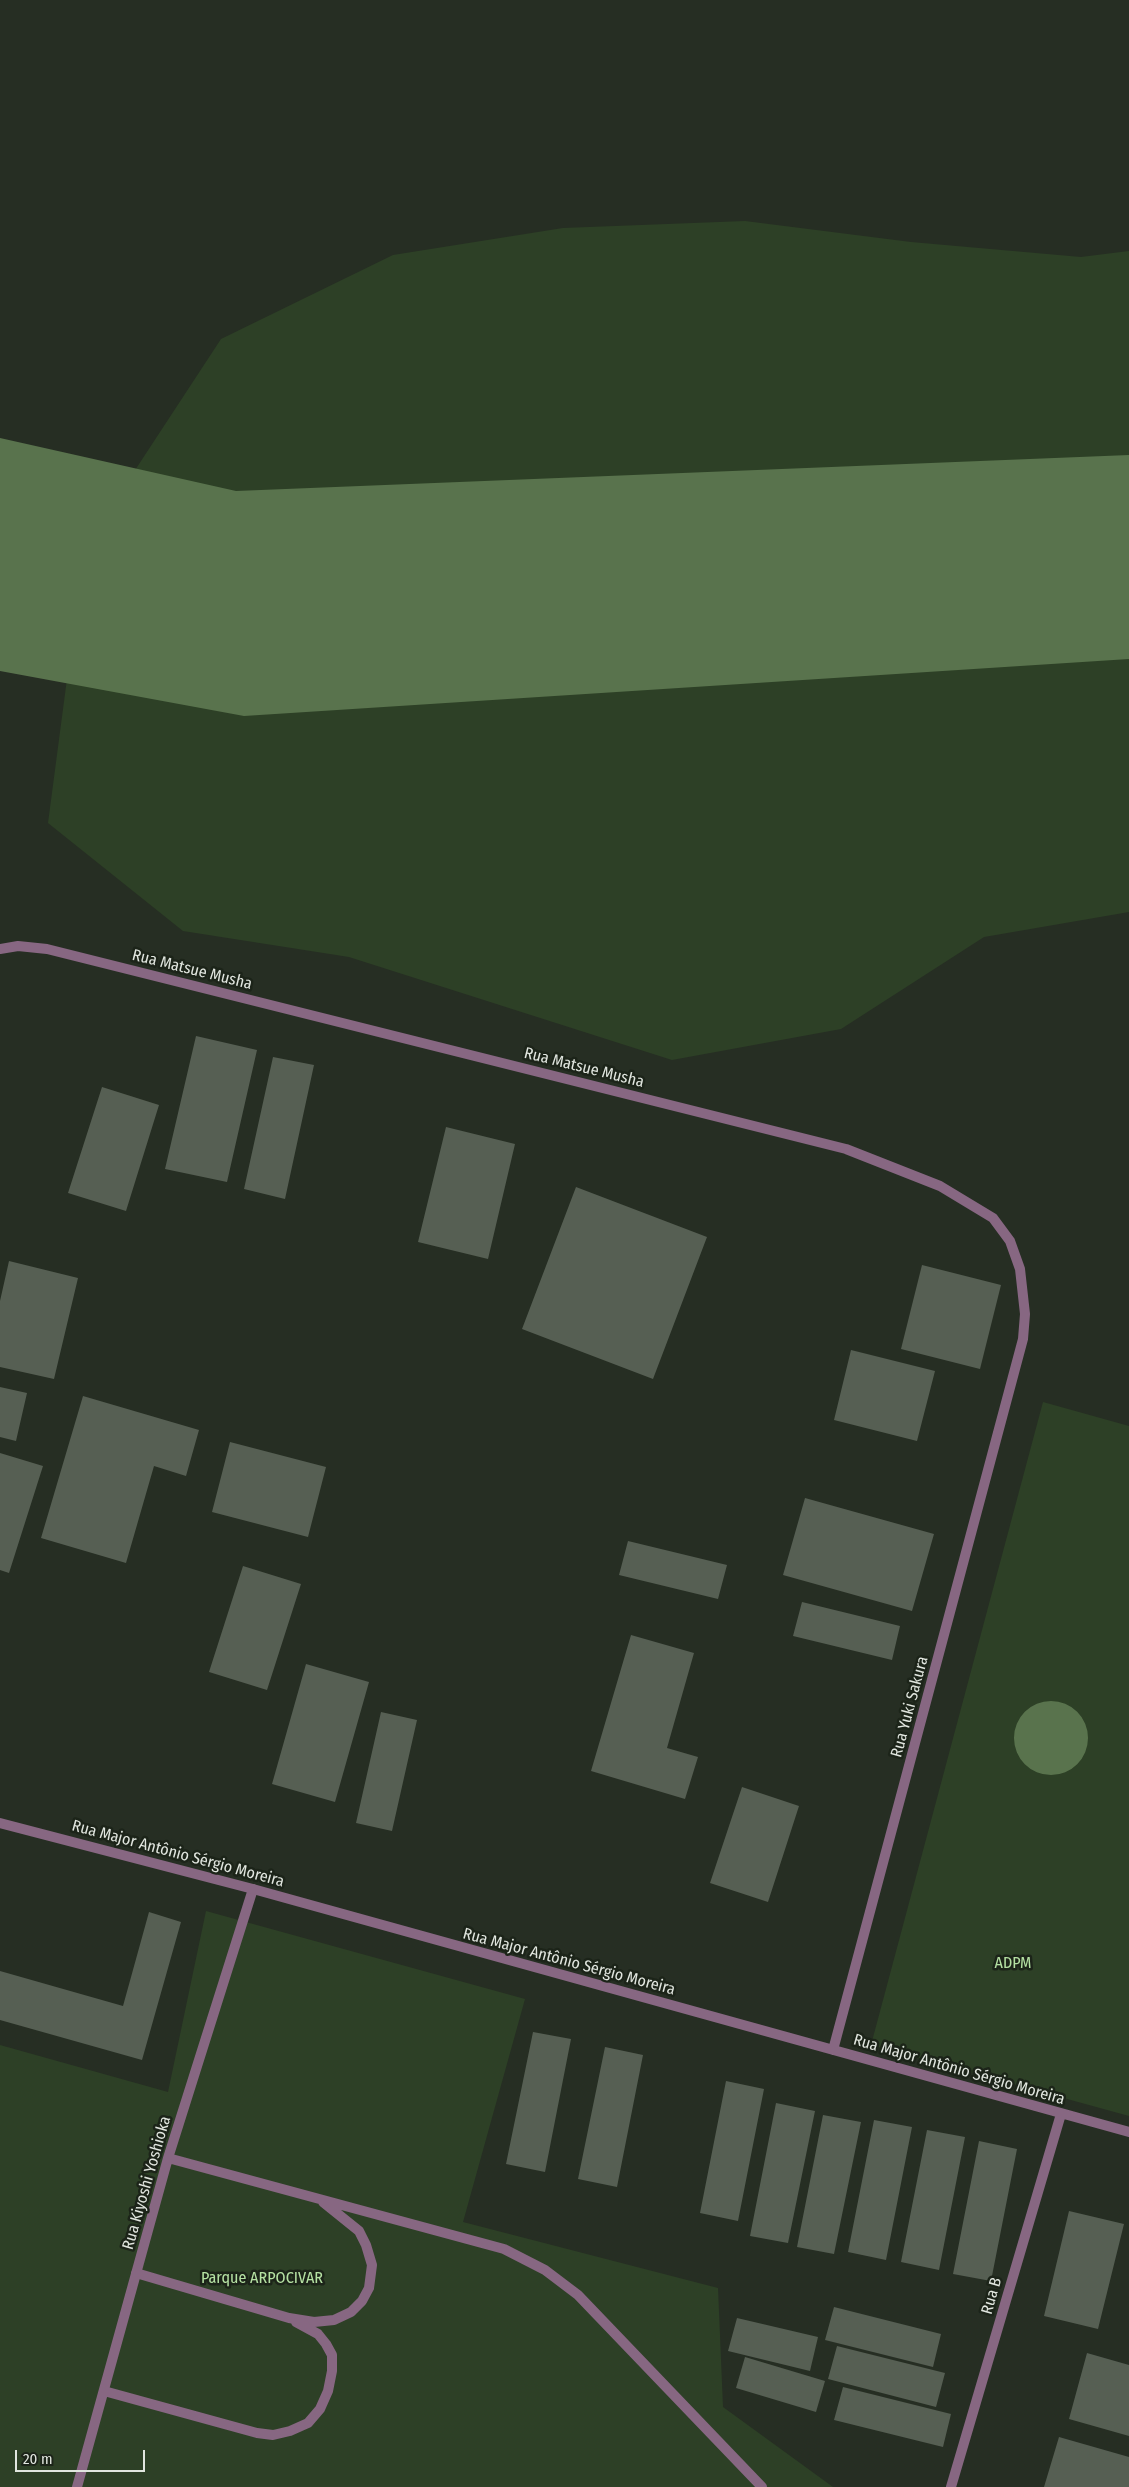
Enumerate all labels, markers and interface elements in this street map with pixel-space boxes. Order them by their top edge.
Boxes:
street label: Rua Matsue Musha [130,946,254,994]
street label: Rua Matsue Musha [522,1044,646,1092]
street label: Rua Yuki Sakura [887,1654,933,1760]
street label: Rua Major Antônio Sérgio Moreira [70,1816,286,1892]
street label: Rua Major Antônio Sérgio Moreira [461,1924,677,2000]
park label: ADPM [995,1954,1031,1974]
street label: Rua Major Antônio Sérgio Moreira [851,2031,1067,2109]
street label: Rua Kiyoshi Yoshioka [119,2114,175,2252]
park label: Parque ARPOCIVAR [201,2269,323,2289]
street label: Rua B [978,2275,1006,2317]
scale bar [18,2440,148,2472]
text: 20 m [23,2450,53,2468]

